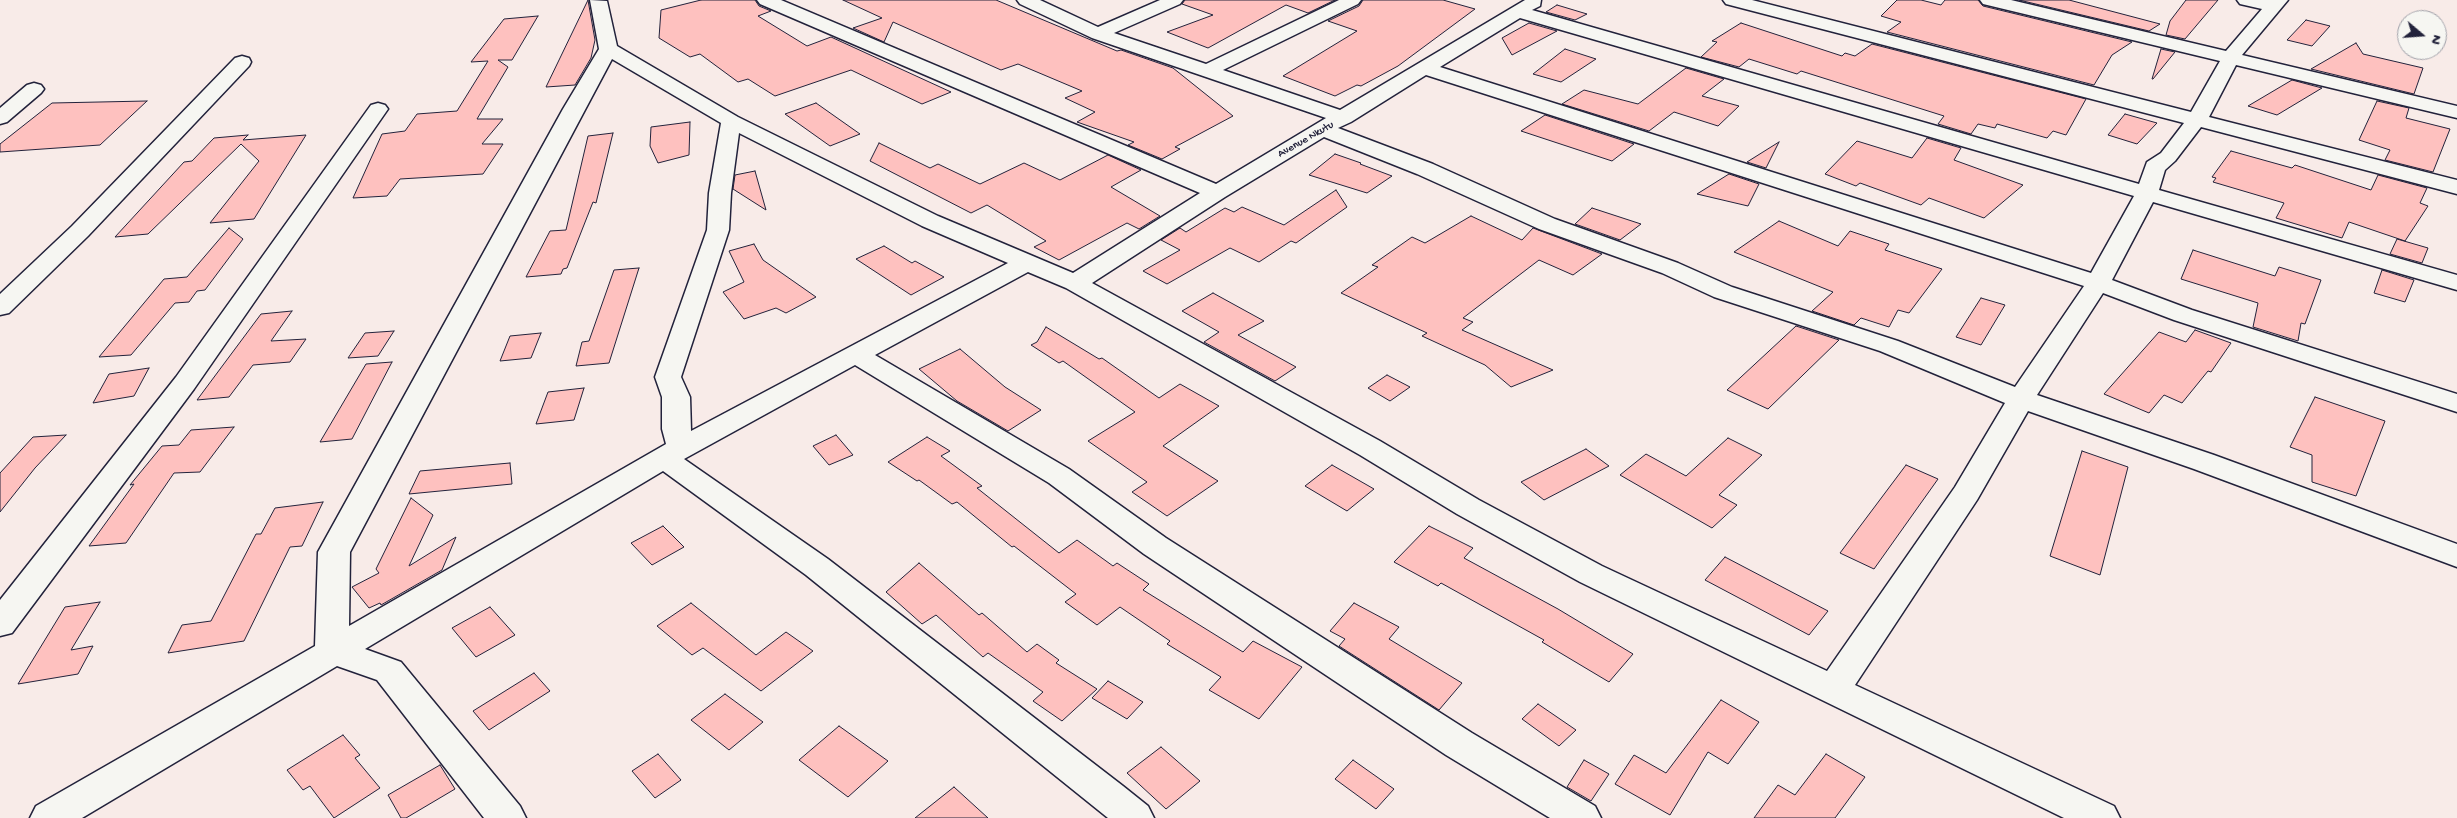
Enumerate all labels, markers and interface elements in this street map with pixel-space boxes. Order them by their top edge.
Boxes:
north arrow [2397,10,2447,60]
text: N [2426,33,2445,46]
street label: Avenue Nkutu [1276,119,1336,161]

